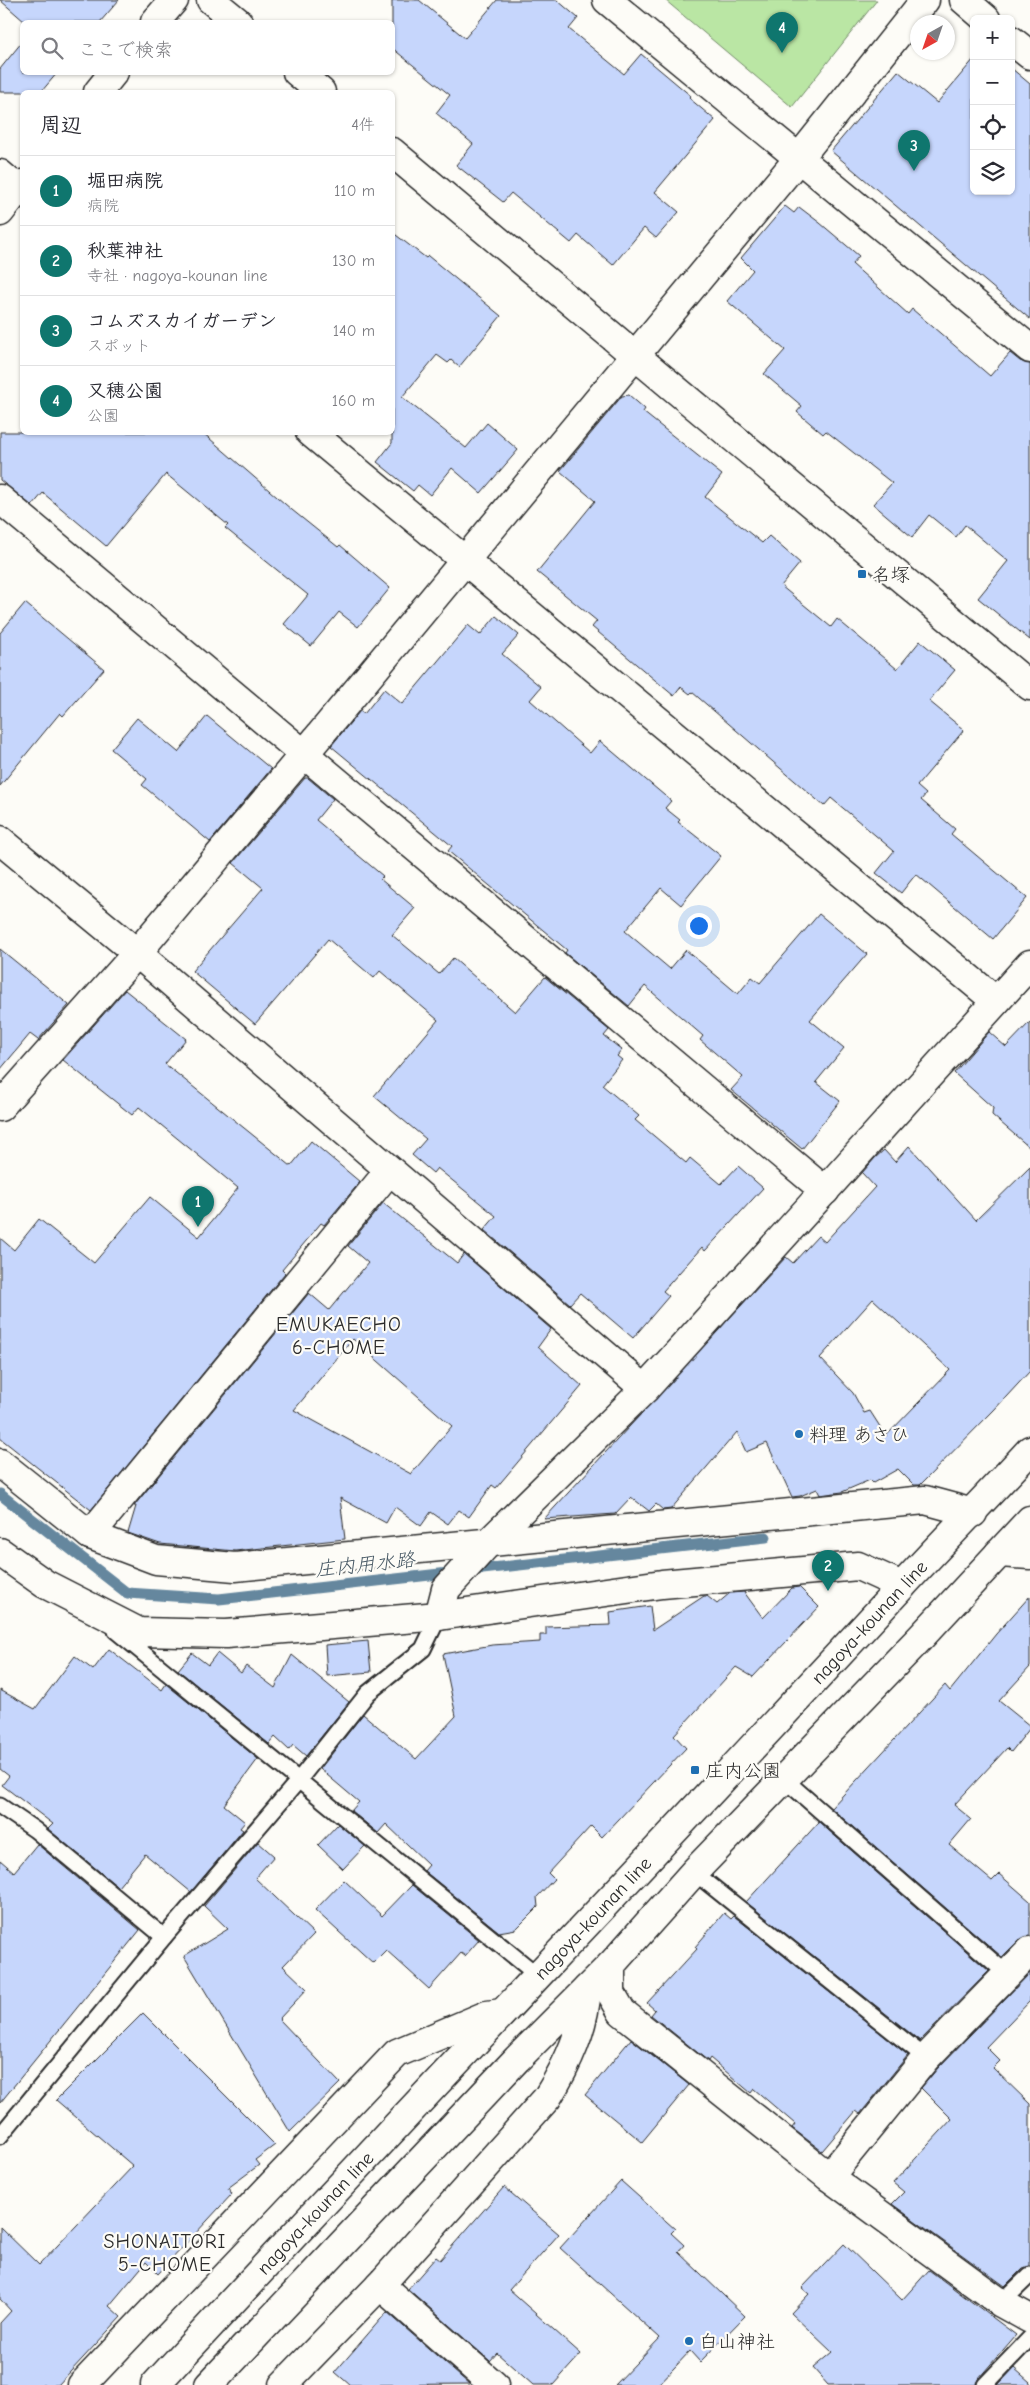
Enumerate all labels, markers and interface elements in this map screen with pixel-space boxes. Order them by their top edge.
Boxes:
pin: 4 [766,12,798,53]
north arrow [910,15,955,60]
map controls [970,15,1015,195]
button: + [970,15,1015,60]
search box [20,20,395,75]
icon: search [38,34,66,62]
text: ここで検索 [78,39,173,61]
button: − [970,60,1015,105]
button: locate [970,105,1015,150]
text: 周辺 [40,113,82,137]
text: 4件 [351,116,375,134]
pin: 3 [898,130,930,171]
button: layers [970,150,1015,195]
text: 堀田病院 [87,170,163,192]
text: 1 [53,182,59,200]
text: 110 m [334,182,375,200]
text: 病院 [87,197,119,215]
text: 秋葉神社 [87,240,163,262]
text: 2 [52,252,60,270]
text: 130 m [332,252,375,270]
text: 寺社 · nagoya-kounan line [87,267,267,285]
text: コムズスカイガーデン [87,310,277,332]
text: 3 [52,322,60,340]
text: 140 m [333,322,375,340]
text: スポット [87,337,151,355]
text: 又穂公園 [87,380,163,402]
text: 4 [52,392,60,410]
text: 160 m [332,392,375,410]
text: 公園 [87,407,119,425]
place label: 名塚 [872,564,910,586]
marker: 名塚 [856,568,868,580]
your location [686,913,712,939]
pin: 1 [182,1186,214,1227]
district label: EMUKAECHO 6-CHOME [276,1313,402,1359]
place label: 料理 あさひ [809,1424,909,1446]
marker: 料理 あさひ [793,1428,805,1440]
water label: 庄内用水路 [314,1548,417,1581]
pin: 2 [812,1550,844,1591]
street label: nagoya-kounan line [807,1556,932,1689]
place label: 庄内公園 [705,1760,781,1782]
marker: 庄内公園 [689,1764,701,1776]
street label: nagoya-kounan line [530,1853,656,1984]
street label: nagoya-kounan line [253,2147,378,2279]
district label: SHONAITORI 5-CHOME [104,2230,226,2276]
place label: 白山神社 [699,2331,775,2353]
marker: 白山神社 [683,2335,695,2347]

